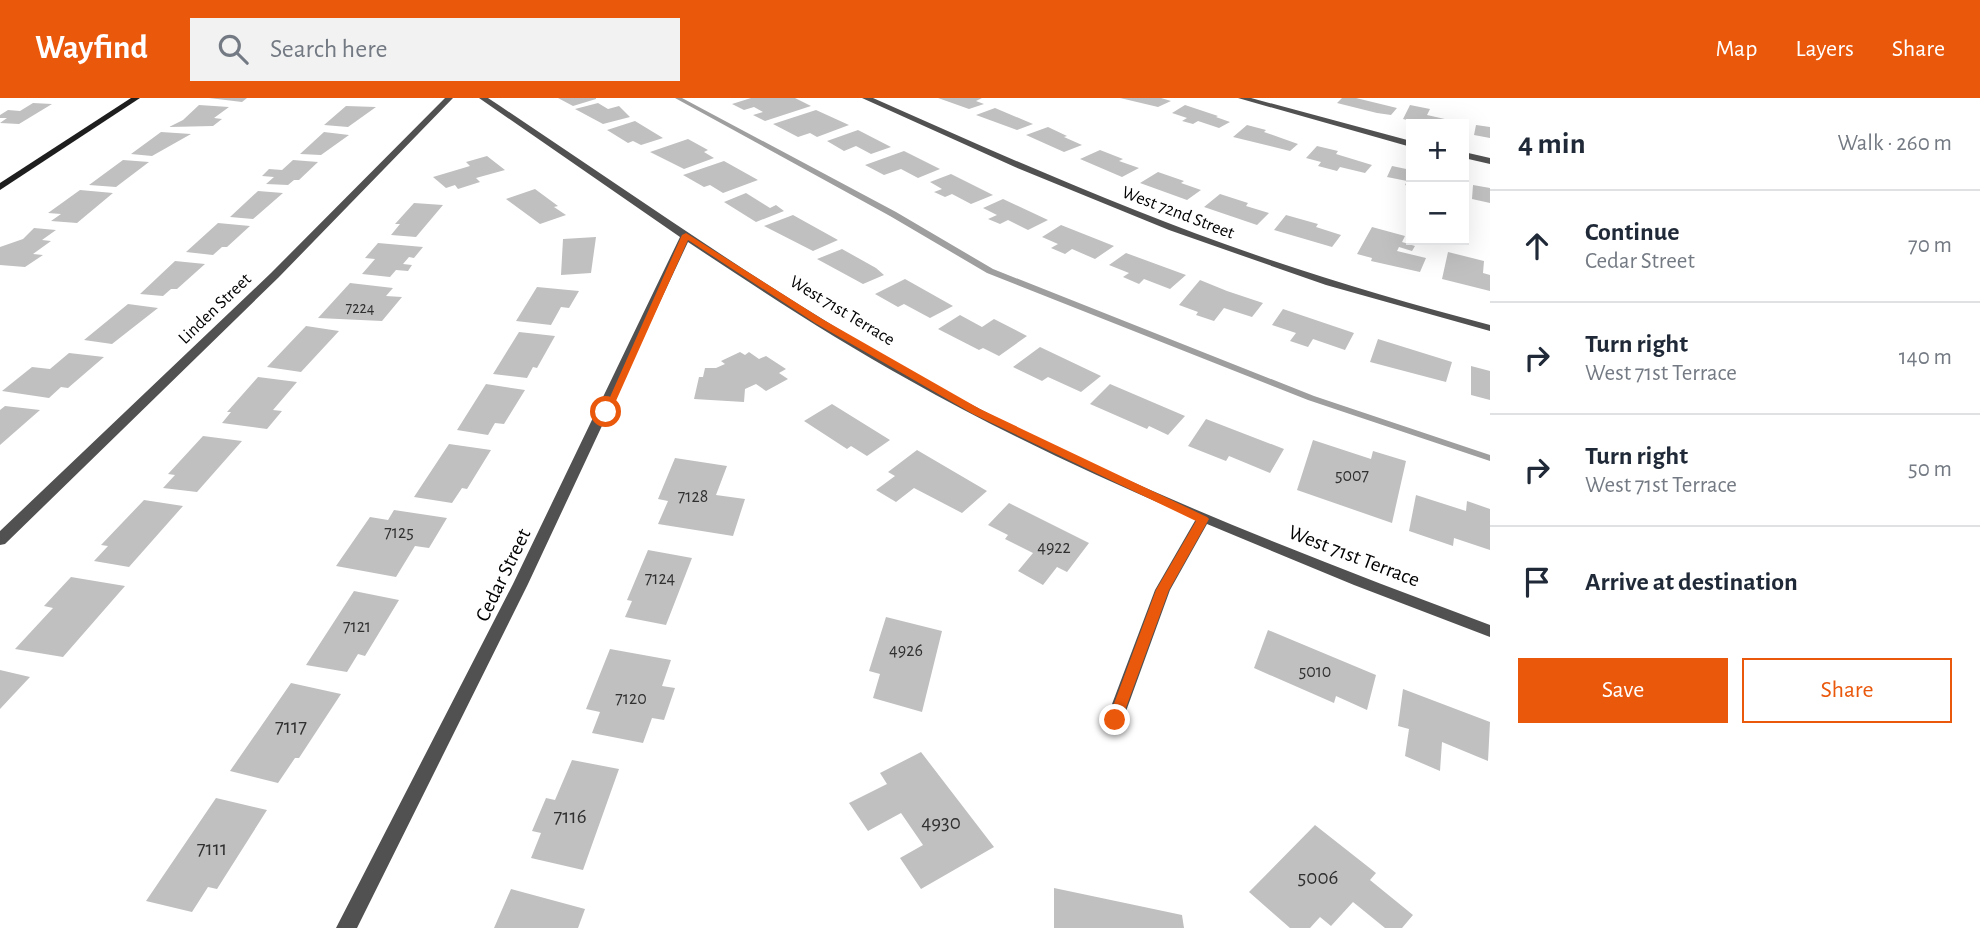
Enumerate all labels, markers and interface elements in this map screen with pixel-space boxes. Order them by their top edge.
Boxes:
search box [190,18,680,81]
icon: search [214,30,252,68]
text: Wayfind [35,32,148,65]
text: Search here [270,36,387,62]
text: Map [1715,37,1757,61]
text: Layers [1795,37,1854,61]
text: Share [1892,37,1945,61]
map controls [1406,119,1469,245]
button: + [1406,119,1469,182]
text: 4 min [1518,129,1586,159]
text: Walk · 260 m [1837,132,1952,155]
button: − [1406,182,1469,245]
street label: West 72nd Street [1119,183,1237,243]
text: Continue [1585,219,1680,245]
icon: ahead [1518,227,1556,265]
text: 70 m [1908,234,1952,257]
text: Cedar Street [1585,250,1695,273]
street label: Linden Street [175,270,255,348]
street label: West 71st Terrace [786,273,898,349]
house number: 7224 [346,300,375,316]
text: Turn right [1585,331,1688,357]
icon: right [1518,339,1556,377]
text: 140 m [1899,346,1952,369]
text: West 71st Terrace [1585,362,1737,385]
route start [590,396,621,427]
text: Turn right [1585,443,1688,469]
icon: right [1518,451,1556,489]
text: 50 m [1908,458,1952,481]
house number: 5007 [1335,467,1369,485]
text: West 71st Terrace [1585,474,1737,497]
house number: 7128 [678,488,708,506]
street label: West 71st Terrace [1285,521,1423,591]
house number: 7125 [384,524,414,542]
street label: Cedar Street [472,525,535,625]
house number: 4922 [1037,539,1071,557]
icon: arrive [1518,563,1556,601]
text: Arrive at destination [1585,569,1798,595]
house number: 7124 [645,570,676,588]
house number: 7121 [343,618,371,636]
house number: 4926 [889,642,923,660]
button: Save [1518,658,1728,723]
button: Share [1742,658,1952,723]
house number: 5010 [1299,663,1331,681]
house number: 7120 [615,690,647,708]
route end [1099,704,1130,735]
house number: 7117 [275,716,307,737]
house number: 7116 [553,806,587,827]
house number: 4930 [921,812,961,833]
house number: 7111 [197,838,227,859]
house number: 5006 [1298,867,1338,888]

